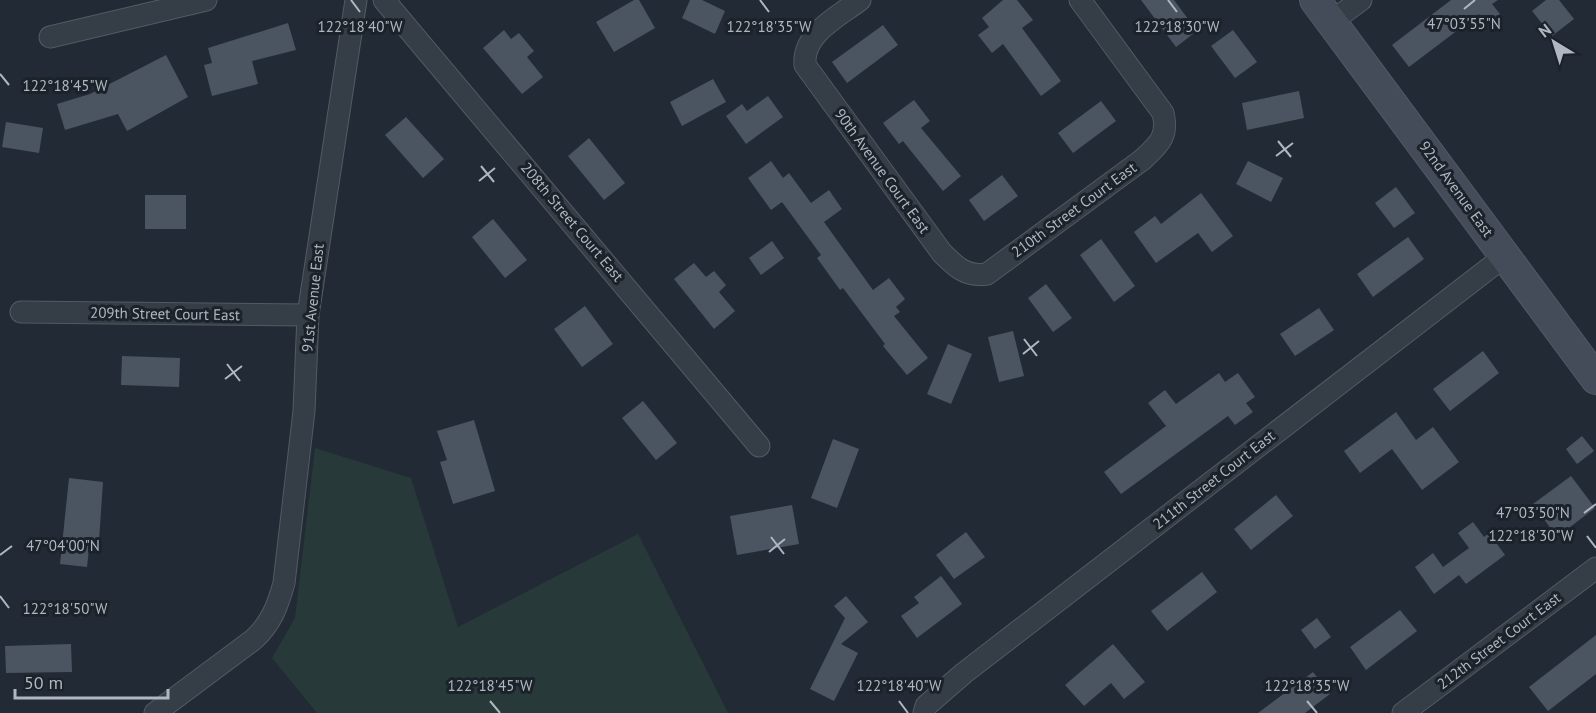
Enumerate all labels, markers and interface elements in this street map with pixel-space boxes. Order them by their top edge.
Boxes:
north arrow [1524,12,1584,72]
text: 47°03'55"N [1427,14,1501,33]
text: 122°18'40"W [318,17,403,36]
text: 122°18'35"W [727,17,812,36]
text: 122°18'30"W [1135,17,1220,36]
text: N [1534,19,1555,41]
text: 122°18'45"W [23,76,108,95]
street label: 90th Avenue Court East [831,105,934,237]
street label: 92nd Avenue East [1415,137,1498,240]
street label: 208th Street Court East [517,158,628,285]
street label: 210th Street Court East [1008,158,1140,261]
street label: 91st Avenue East [297,243,328,353]
street label: 209th Street Court East [90,303,240,324]
street label: 211th Street Court East [1149,426,1279,533]
text: 47°03'50"N [1496,503,1570,522]
text: 122°18'30"W [1489,526,1574,545]
text: 47°04'00"N [26,536,100,555]
street label: 212th Street Court East [1433,588,1564,693]
text: 122°18'50"W [23,599,108,618]
scale bar [15,662,168,700]
text: 50 m [24,671,63,694]
text: 122°18'45"W [448,676,533,695]
text: 122°18'40"W [857,676,942,695]
text: 122°18'35"W [1265,676,1350,695]

